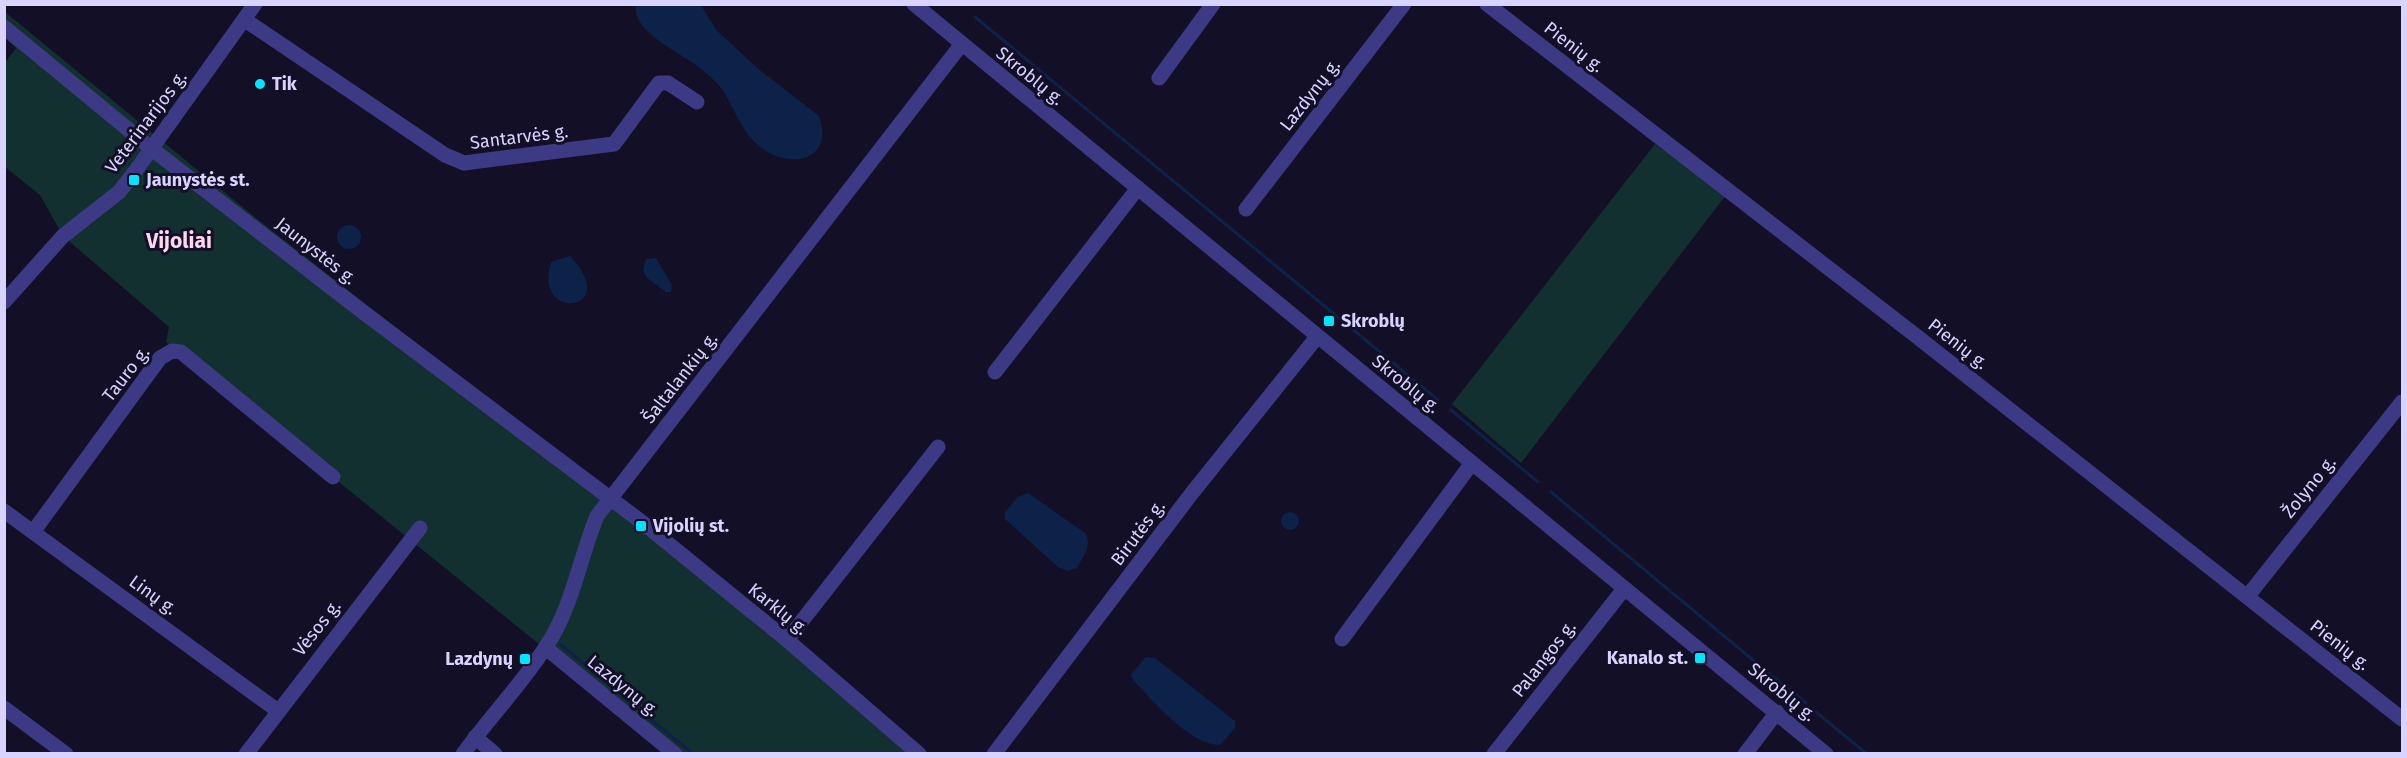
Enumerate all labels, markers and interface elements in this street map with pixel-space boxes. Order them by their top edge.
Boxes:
street label: Pienių g. [1540,17,1608,77]
street label: Skroblų g. [992,42,1068,110]
street label: Lazdynų g. [1275,55,1345,135]
street label: Veterinarijos g. [100,67,192,177]
place label: Tik [272,73,298,95]
marker: Tik [253,77,267,91]
street label: Santarvės g. [469,120,569,154]
place label: Jaunystės st. [145,169,250,191]
marker: Jaunystės st. [127,173,141,187]
street label: Jaunystės g. [271,213,361,289]
district label: Vijoliai [145,228,212,254]
place label: Skroblų [1341,310,1405,332]
marker: Skroblų [1322,314,1336,328]
street label: Pienių g. [1924,314,1992,374]
street label: Šaltalankių g. [638,328,722,428]
street label: Tauro g. [98,342,154,406]
street label: Skroblų g. [1368,350,1444,418]
street label: Žolyno g. [2277,452,2341,522]
street label: Birutės g. [1106,496,1170,570]
place label: Vijolių st. [652,515,729,537]
marker: Vijolių st. [634,519,648,533]
street label: Linų g. [125,570,181,620]
street label: Karklų g. [744,578,812,640]
street label: Vėsos g. [288,596,346,660]
street label: Pienių g. [2306,615,2374,675]
street label: Palangos g. [1507,616,1581,702]
place label: Kanalo st. [1607,647,1688,669]
place label: Lazdynų [445,648,513,670]
street label: Lazdynų g. [583,651,663,721]
marker: Kanalo st. [1693,651,1707,665]
marker: Lazdynų [518,652,532,666]
street label: Skroblų g. [1744,658,1820,726]

